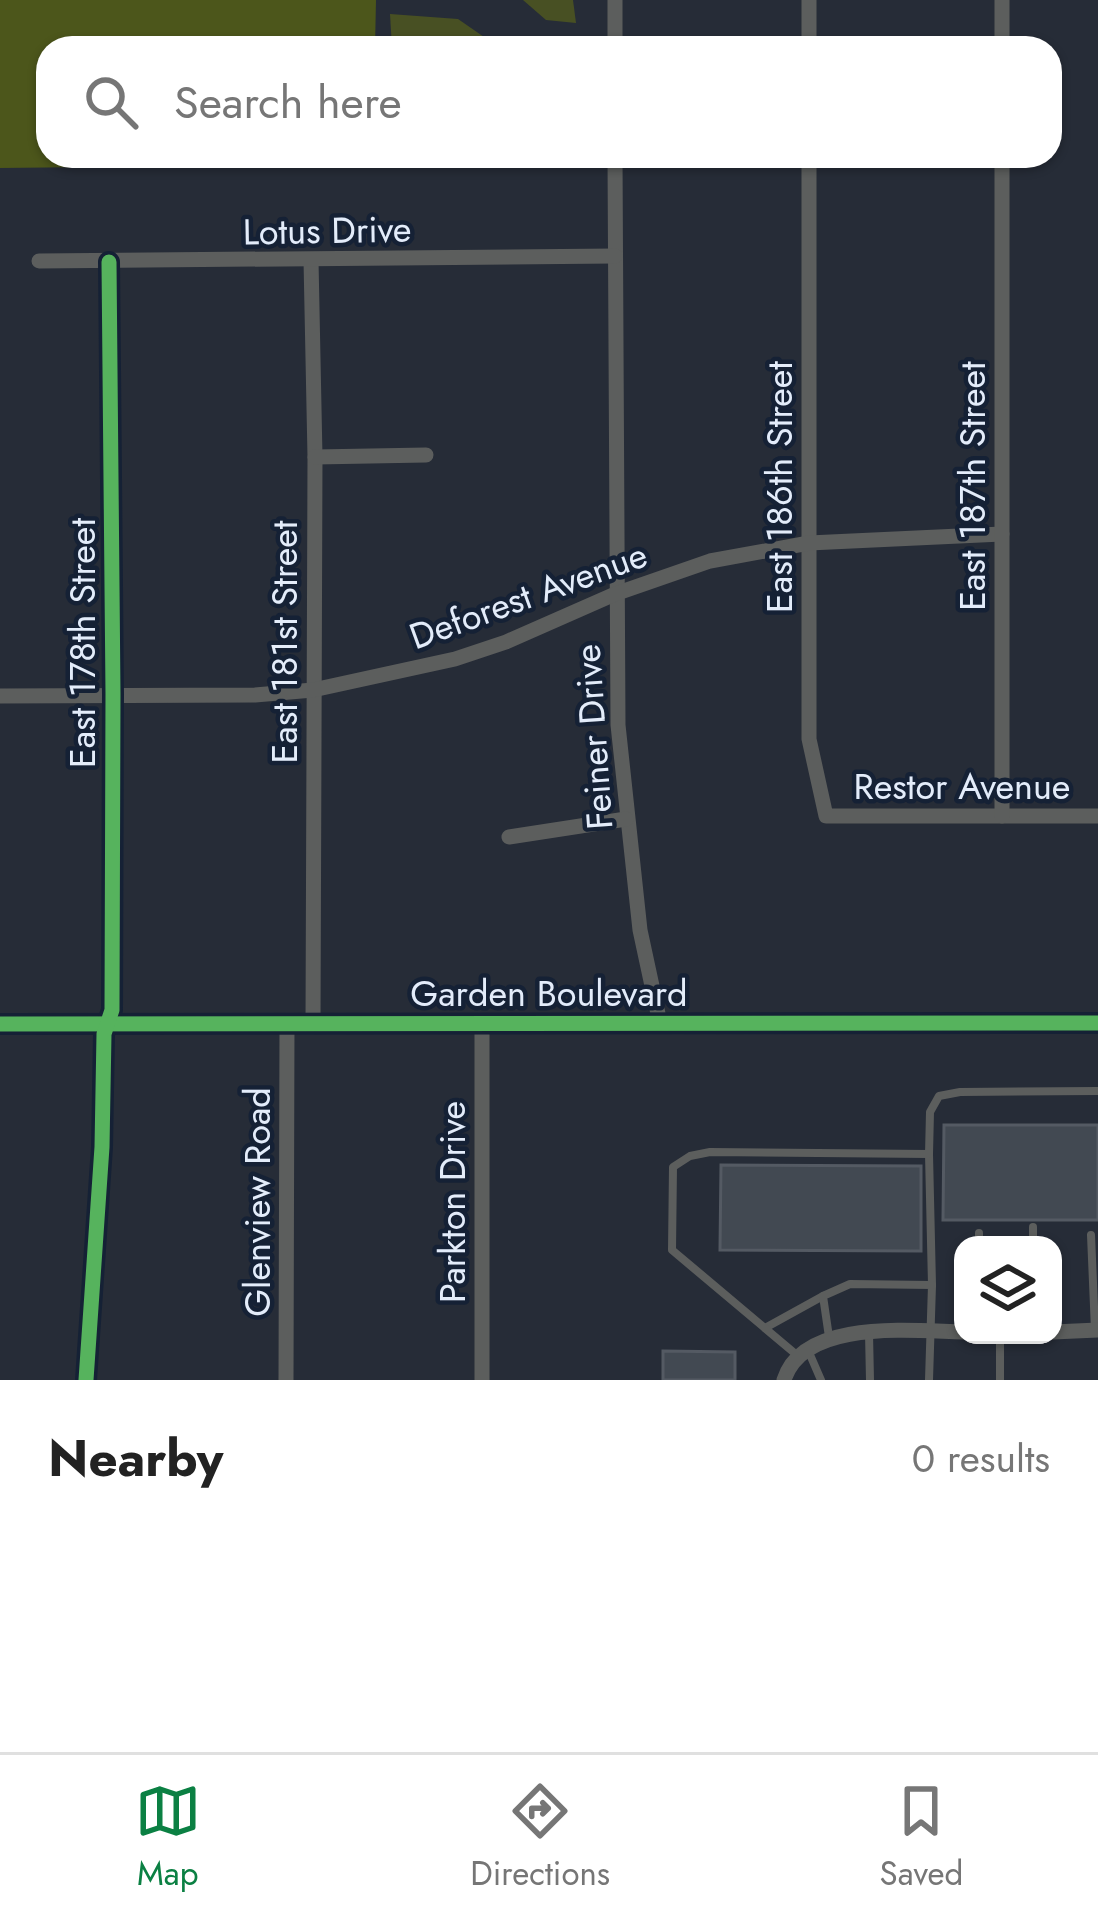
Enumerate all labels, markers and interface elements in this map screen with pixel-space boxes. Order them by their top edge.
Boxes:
search box [36,36,1062,168]
icon: search [78,69,144,135]
text: Search here [174,70,402,135]
street label: Lotus Drive [242,203,412,257]
street label: East 186th Street [753,361,805,613]
street label: East 187th Street [946,361,998,611]
street label: East 178th Street [56,518,108,768]
street label: East 181st Street [258,520,310,763]
street label: Deforest Avenue [402,528,654,662]
street label: Feiner Drive [561,643,625,831]
street label: Restor Avenue [854,760,1070,812]
street label: Garden Boulevard [410,967,688,1019]
street label: Glenview Road [231,1087,283,1317]
street label: Parkton Drive [426,1101,478,1303]
map controls [954,1236,1062,1344]
button: layers [954,1236,1062,1344]
text: Nearby [48,1421,223,1495]
text: 0 results [912,1430,1050,1487]
tab: Map [135,1778,201,1897]
tab: Directions [470,1778,610,1897]
tab: Saved [880,1778,963,1897]

